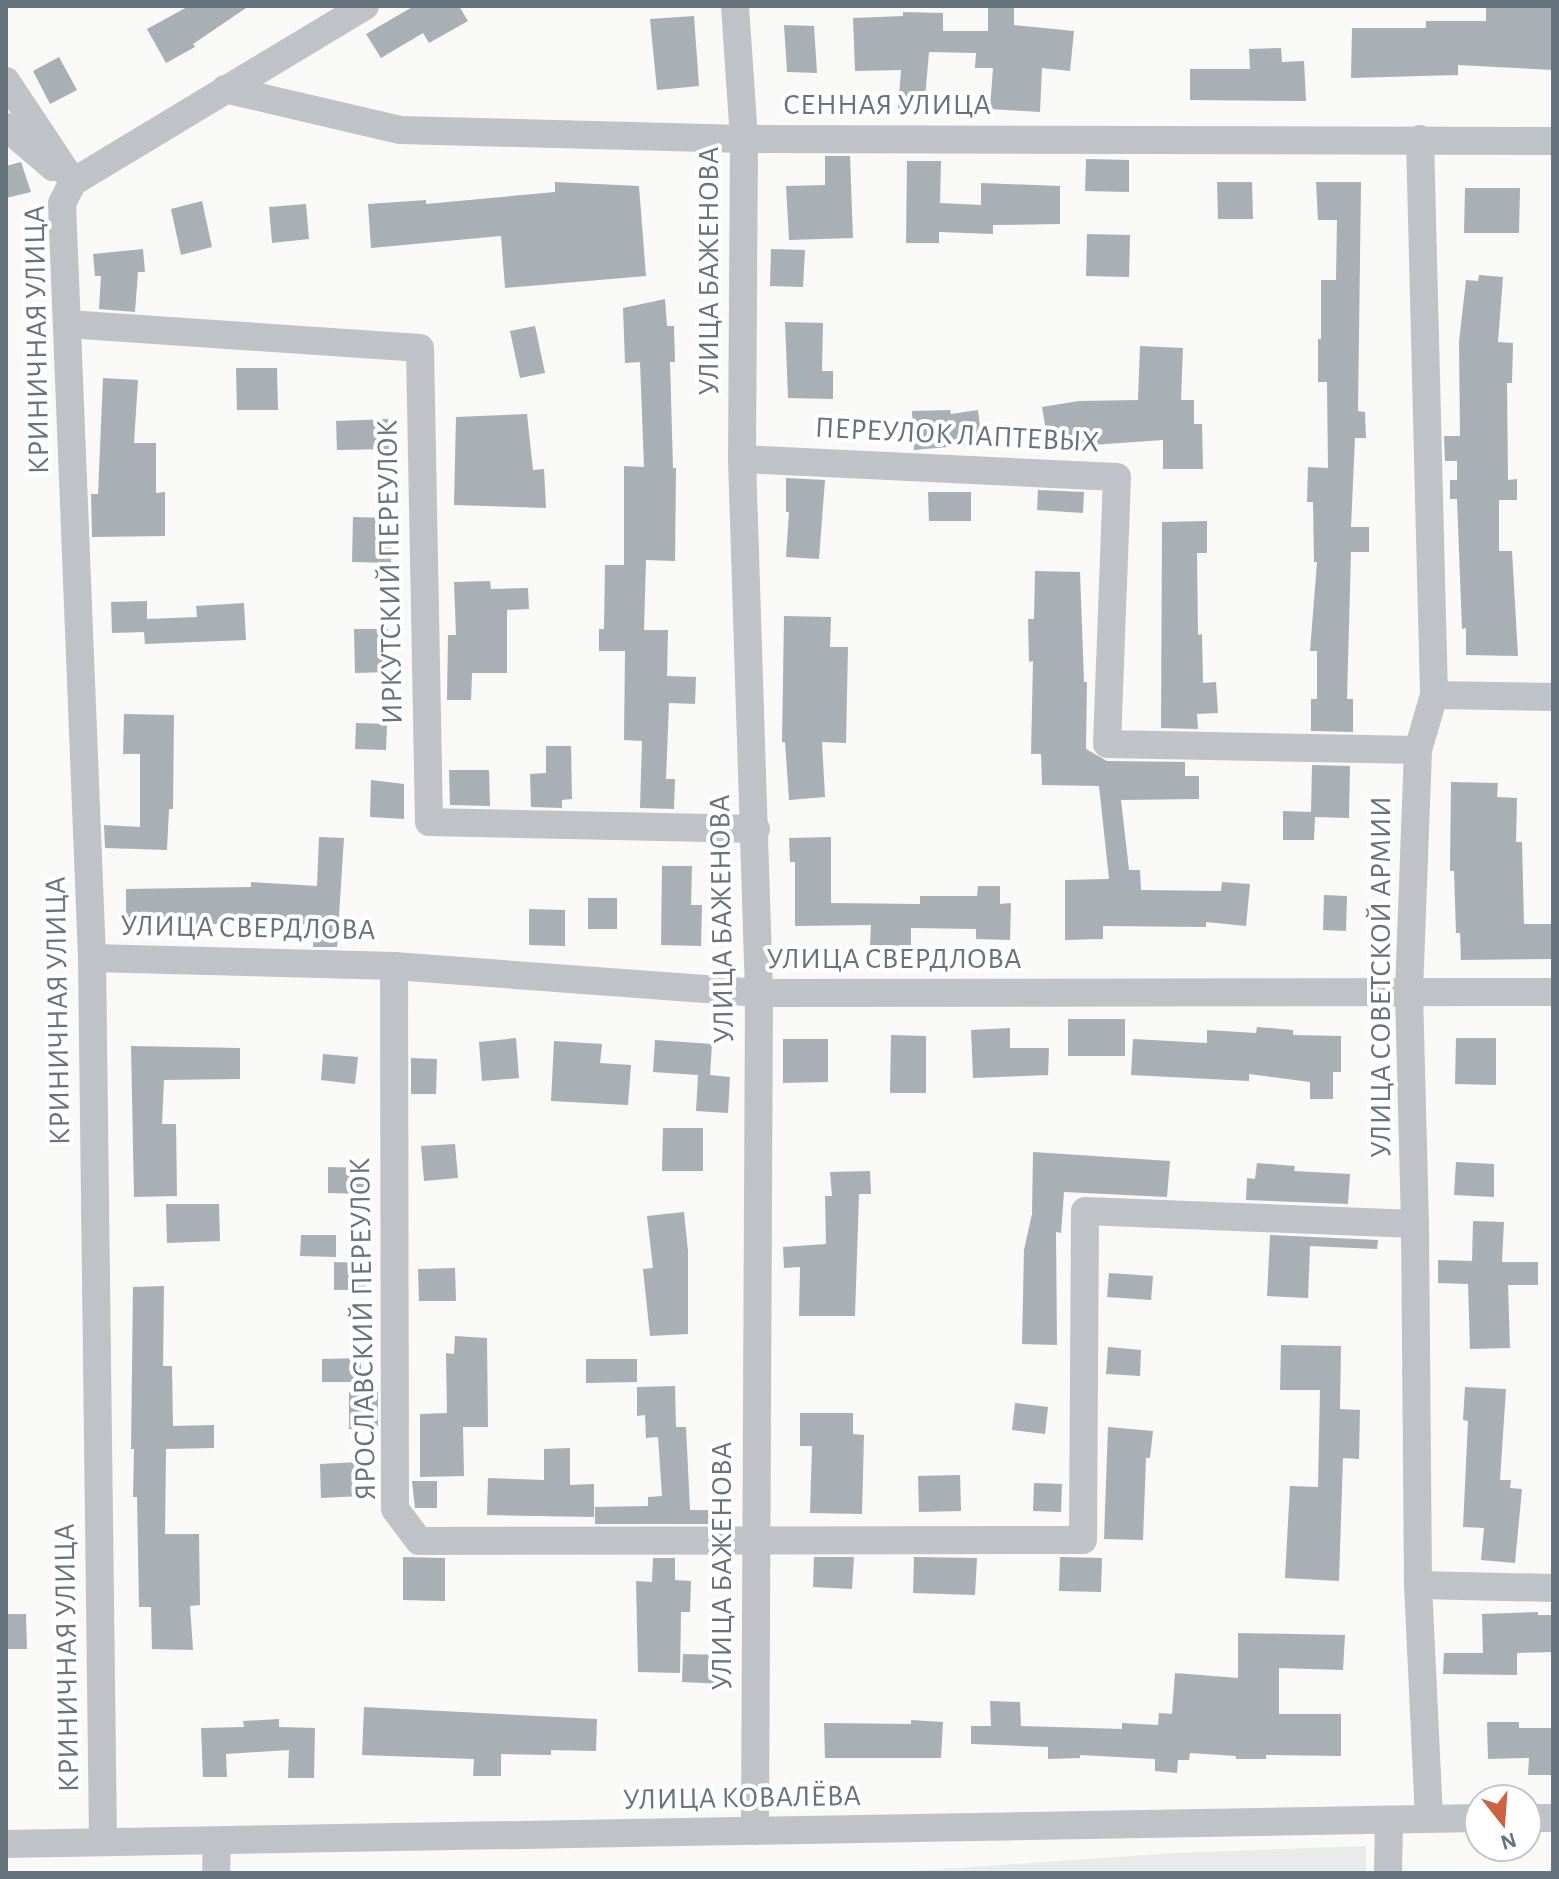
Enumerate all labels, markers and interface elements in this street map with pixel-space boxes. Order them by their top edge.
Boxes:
street label: СЕННАЯ УЛИЦА [783,90,991,120]
street label: УЛИЦА БАЖЕНОВА [694,147,724,395]
street label: КРИНИЧНАЯ УЛИЦА [20,205,54,475]
street label: ПЕРЕУЛОК ЛАПТЕВЫХ [814,413,1100,457]
street label: ИРКУТСКИЙ ПЕРЕУЛОК [371,419,408,725]
street label: УЛИЦА БАЖЕНОВА [705,794,739,1044]
street label: УЛИЦА СОВЕТСКОЙ АРМИИ [1365,796,1396,1158]
street label: КРИНИЧНАЯ УЛИЦА [41,876,75,1146]
street label: УЛИЦА СВЕРДЛОВА [120,911,376,945]
street label: УЛИЦА СВЕРДЛОВА [766,944,1022,974]
street label: ЯРОСЛАВСКИЙ ПЕРЕУЛОК [344,1157,381,1501]
street label: УЛИЦА БАЖЕНОВА [707,1442,737,1690]
street label: КРИНИЧНАЯ УЛИЦА [50,1523,84,1793]
street label: УЛИЦА КОВАЛЁВА [623,1780,861,1815]
north arrow [1463,1783,1543,1863]
text: N [1498,1828,1519,1854]

